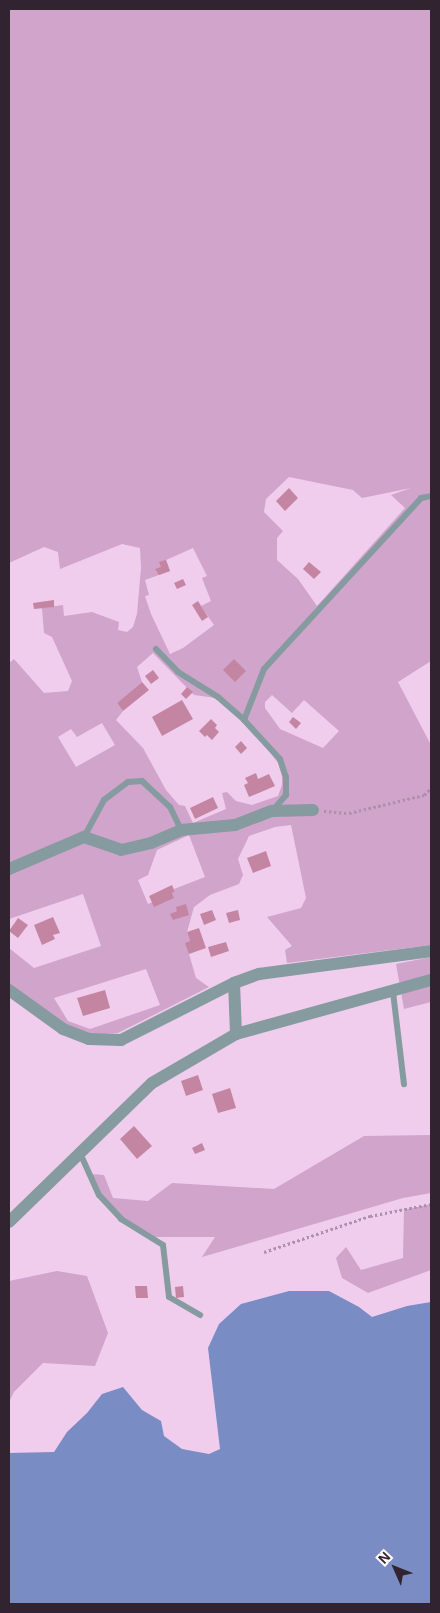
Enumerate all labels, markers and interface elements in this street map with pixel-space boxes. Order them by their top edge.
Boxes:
north arrow [370,1543,420,1593]
text: N [375,1548,393,1567]

